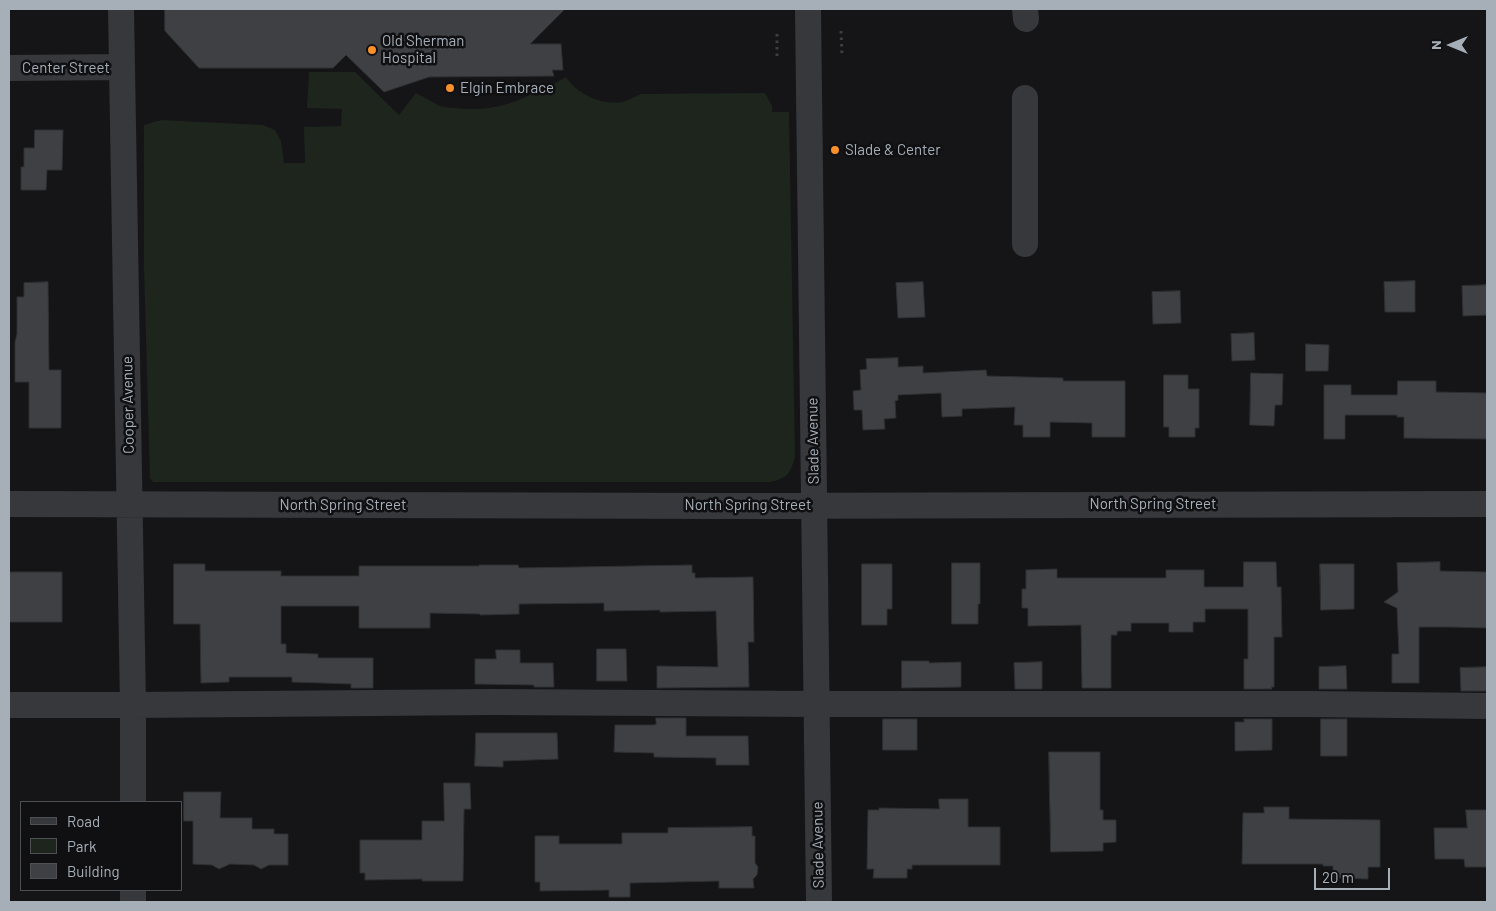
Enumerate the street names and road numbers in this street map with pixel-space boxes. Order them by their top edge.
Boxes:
street label: Center Street [22,59,110,77]
street label: Cooper Avenue [118,356,138,454]
street label: Slade Avenue [803,397,823,485]
street label: North Spring Street [1090,495,1216,513]
street label: North Spring Street [280,496,406,514]
street label: North Spring Street [685,496,811,514]
street label: Slade Avenue [808,801,828,889]

